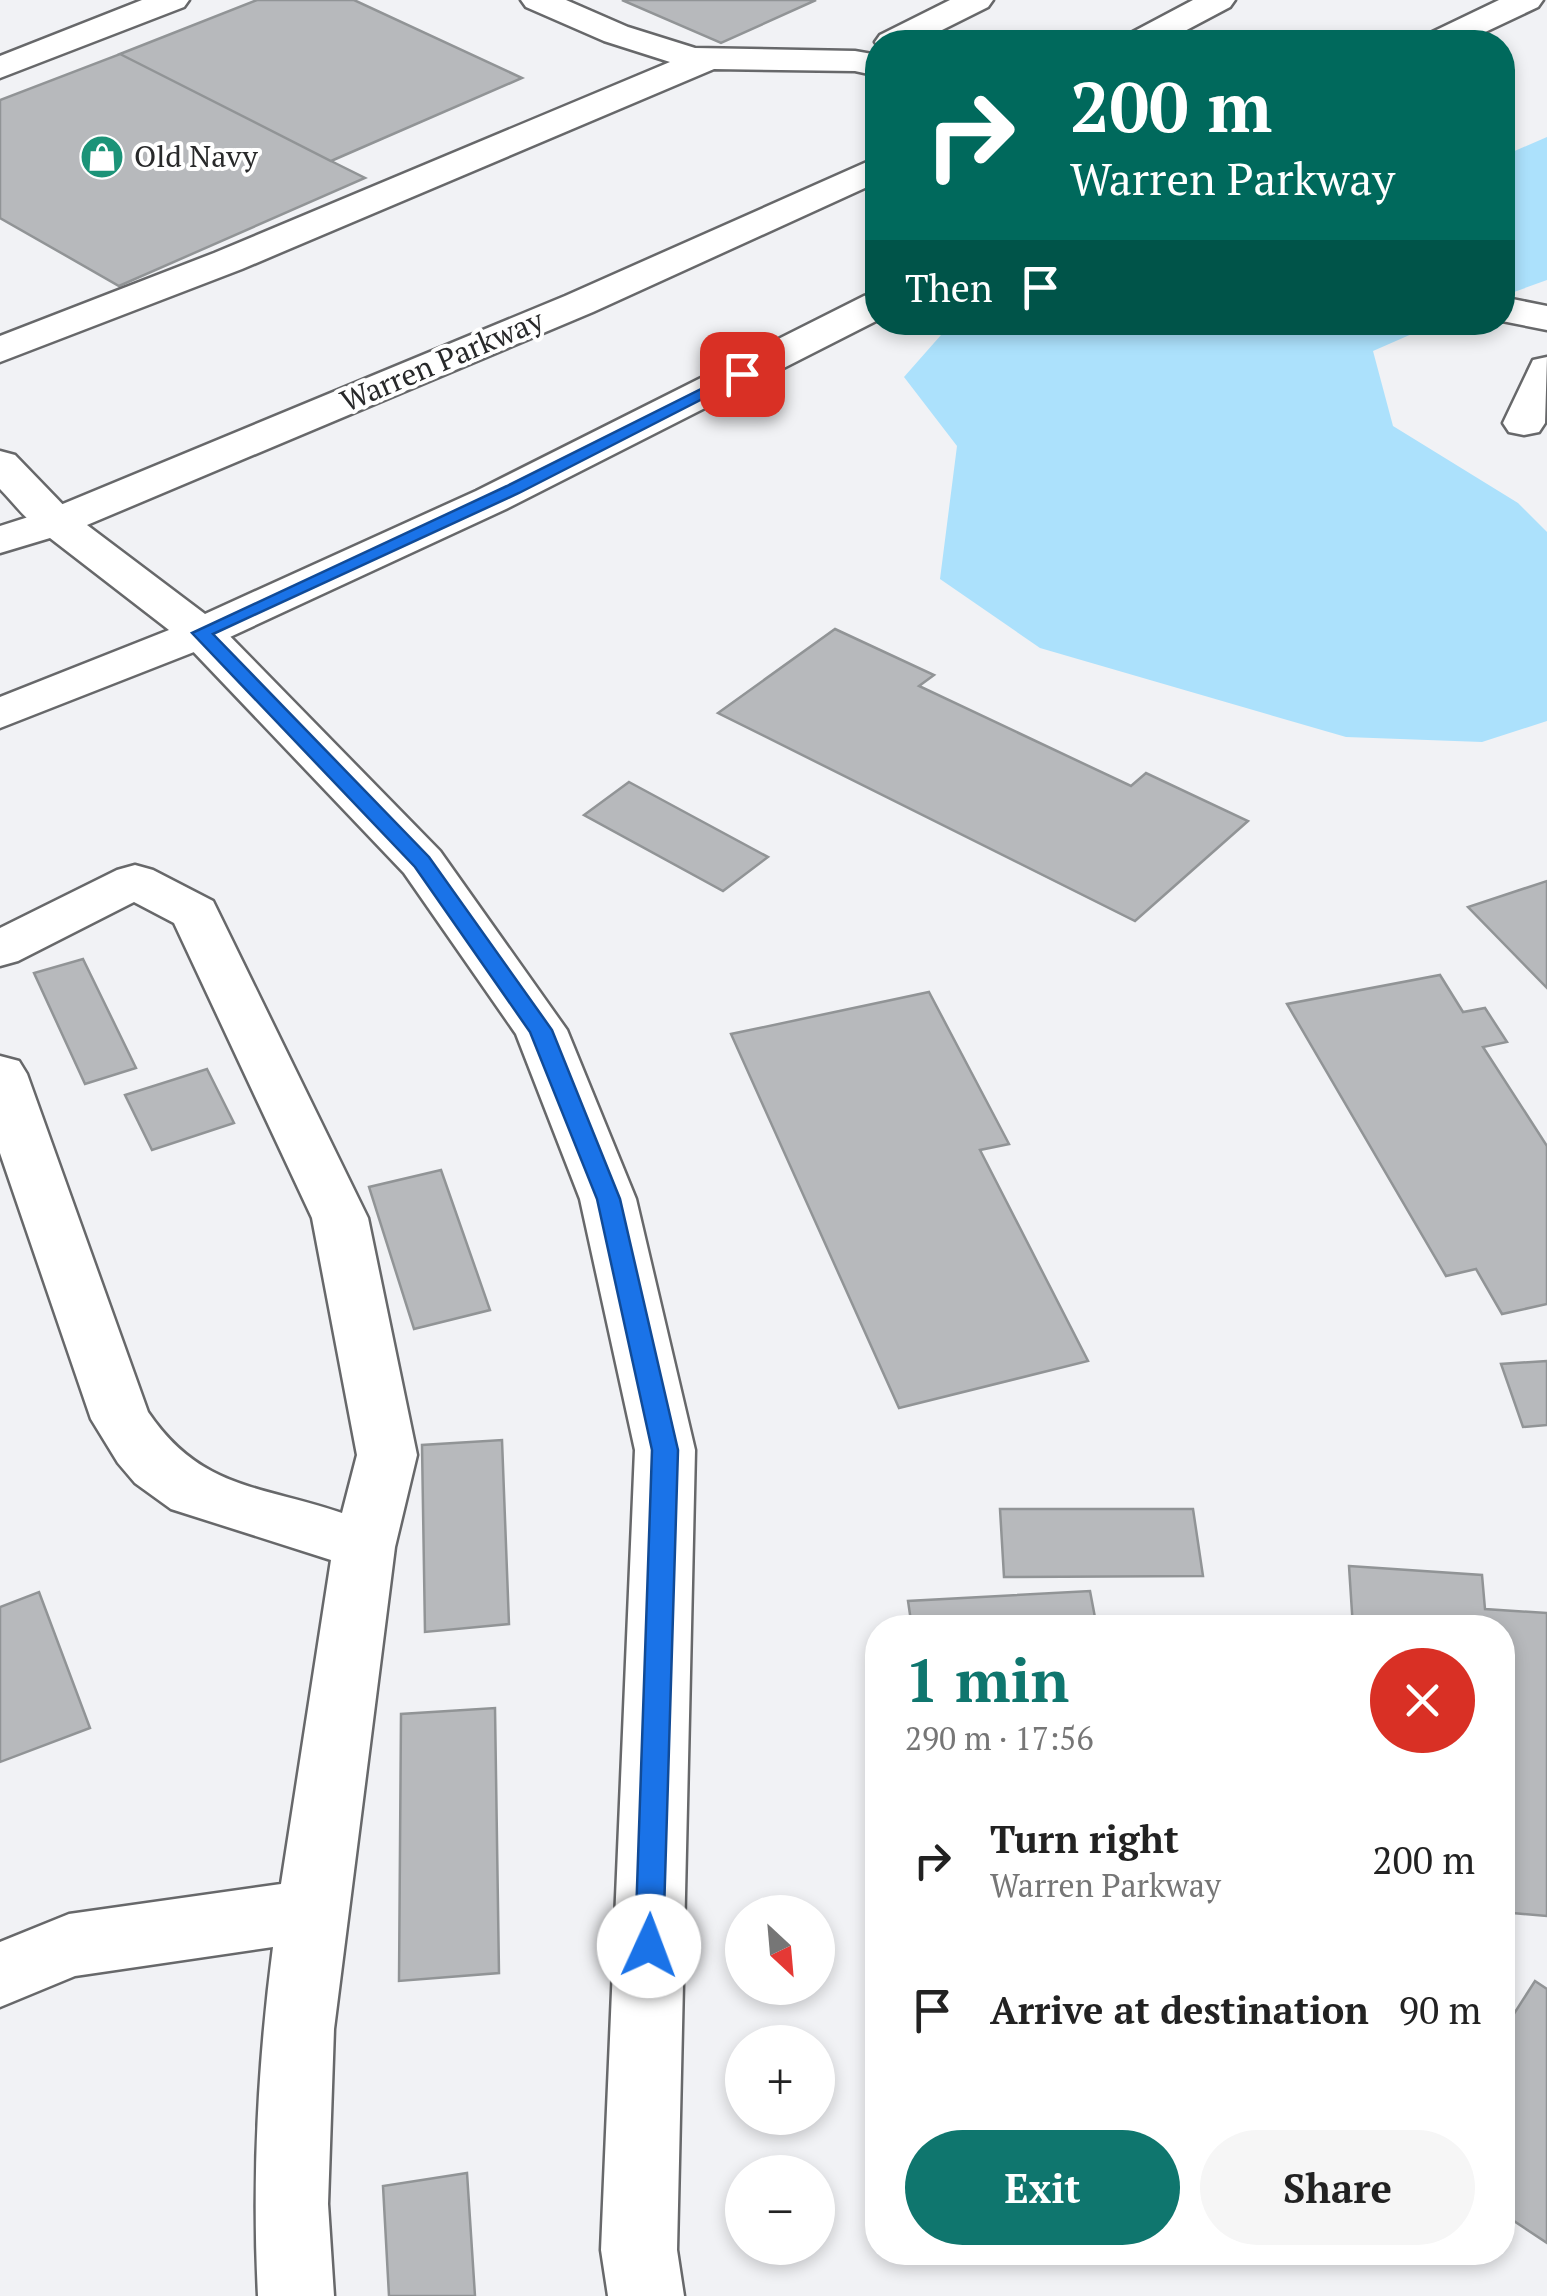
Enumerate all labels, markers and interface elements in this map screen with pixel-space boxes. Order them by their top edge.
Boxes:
text: 200 m [1070,59,1272,152]
icon: right [905,70,1035,200]
shop icon: Old Navy [79,134,125,180]
place label: Old Navy [134,136,258,176]
text: Warren Parkway [1070,148,1395,208]
icon: arrive [1013,260,1068,315]
text: Then [905,263,993,313]
street label: Warren Parkway [334,299,550,421]
pin [700,332,785,417]
icon: arrive [715,347,770,402]
text: 1 min [905,1640,1069,1719]
button: close [1370,1648,1475,1753]
text: 290 m · 17:56 [905,1717,1093,1759]
text: Turn right [990,1814,1179,1864]
icon: right [905,1833,960,1888]
text: 200 m [1372,1835,1475,1885]
text: Warren Parkway [990,1864,1221,1906]
position arrow [597,1894,701,1998]
north arrow [725,1895,835,2005]
map controls [725,1895,835,2265]
icon: arrive [905,1983,960,2038]
text: Arrive at destination [990,1985,1369,2035]
text: 90 m [1399,1985,1481,2035]
button: + [725,2025,835,2135]
button: Exit [905,2130,1180,2245]
button: Share [1200,2130,1475,2245]
button: − [725,2155,835,2265]

